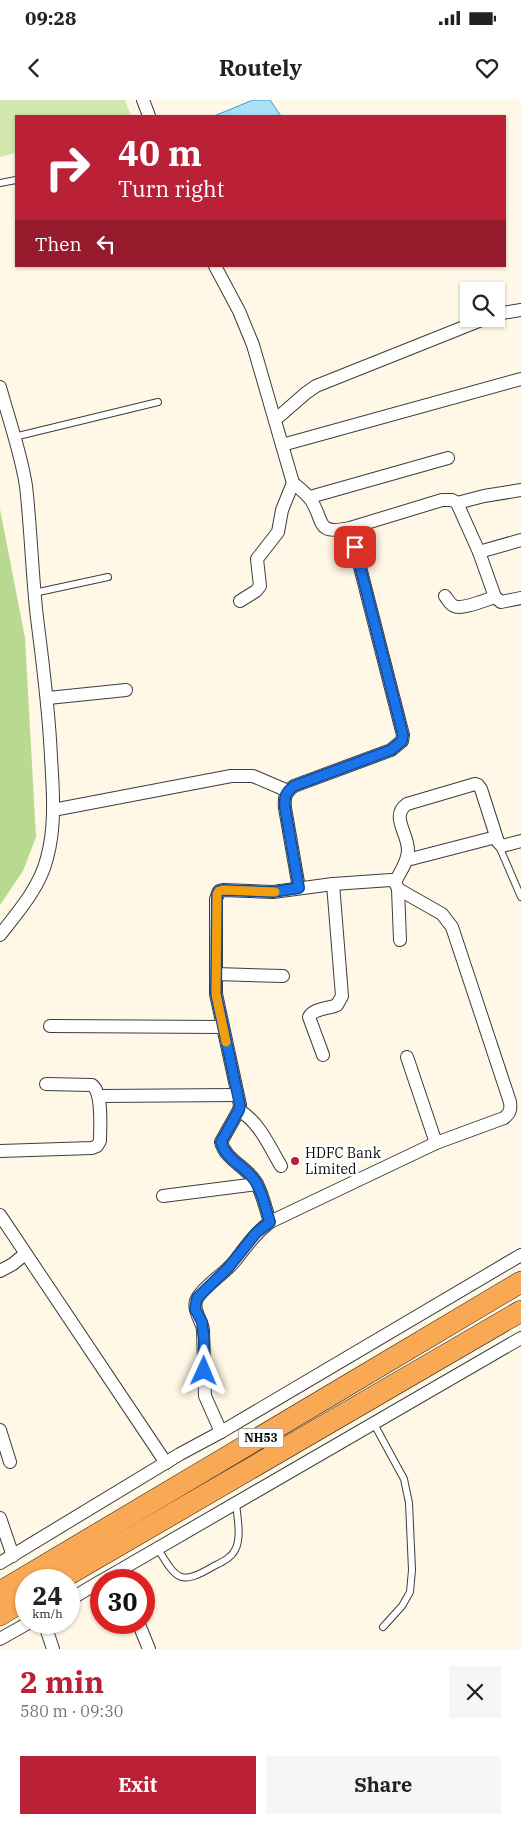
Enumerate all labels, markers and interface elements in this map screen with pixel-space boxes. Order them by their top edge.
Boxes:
text: 09:28 [25,6,76,30]
text: Routely [219,53,302,82]
icon: back [20,54,48,82]
icon: heart [473,54,501,82]
text: 40 m [118,130,202,176]
icon: right [35,135,100,200]
text: Turn right [118,174,225,203]
icon: left [92,230,120,258]
text: Then [35,232,82,256]
map controls [460,282,505,327]
button: search [460,282,505,327]
pin [334,526,376,568]
icon: arrive [341,533,369,561]
place label: HDFC Bank Limited [305,1144,382,1178]
marker: HDFC Bank Limited [289,1155,301,1167]
position arrow [177,1344,229,1396]
road number: NH53 [238,1429,284,1448]
speed limit sign: 30 [90,1569,155,1634]
text: 24 [32,1579,63,1612]
text: km/h [32,1606,63,1621]
text: 2 min [20,1662,104,1701]
button: close [449,1666,501,1718]
text: 580 m · 09:30 [20,1701,123,1721]
button: Exit [20,1756,256,1814]
button: Share [266,1756,501,1814]

